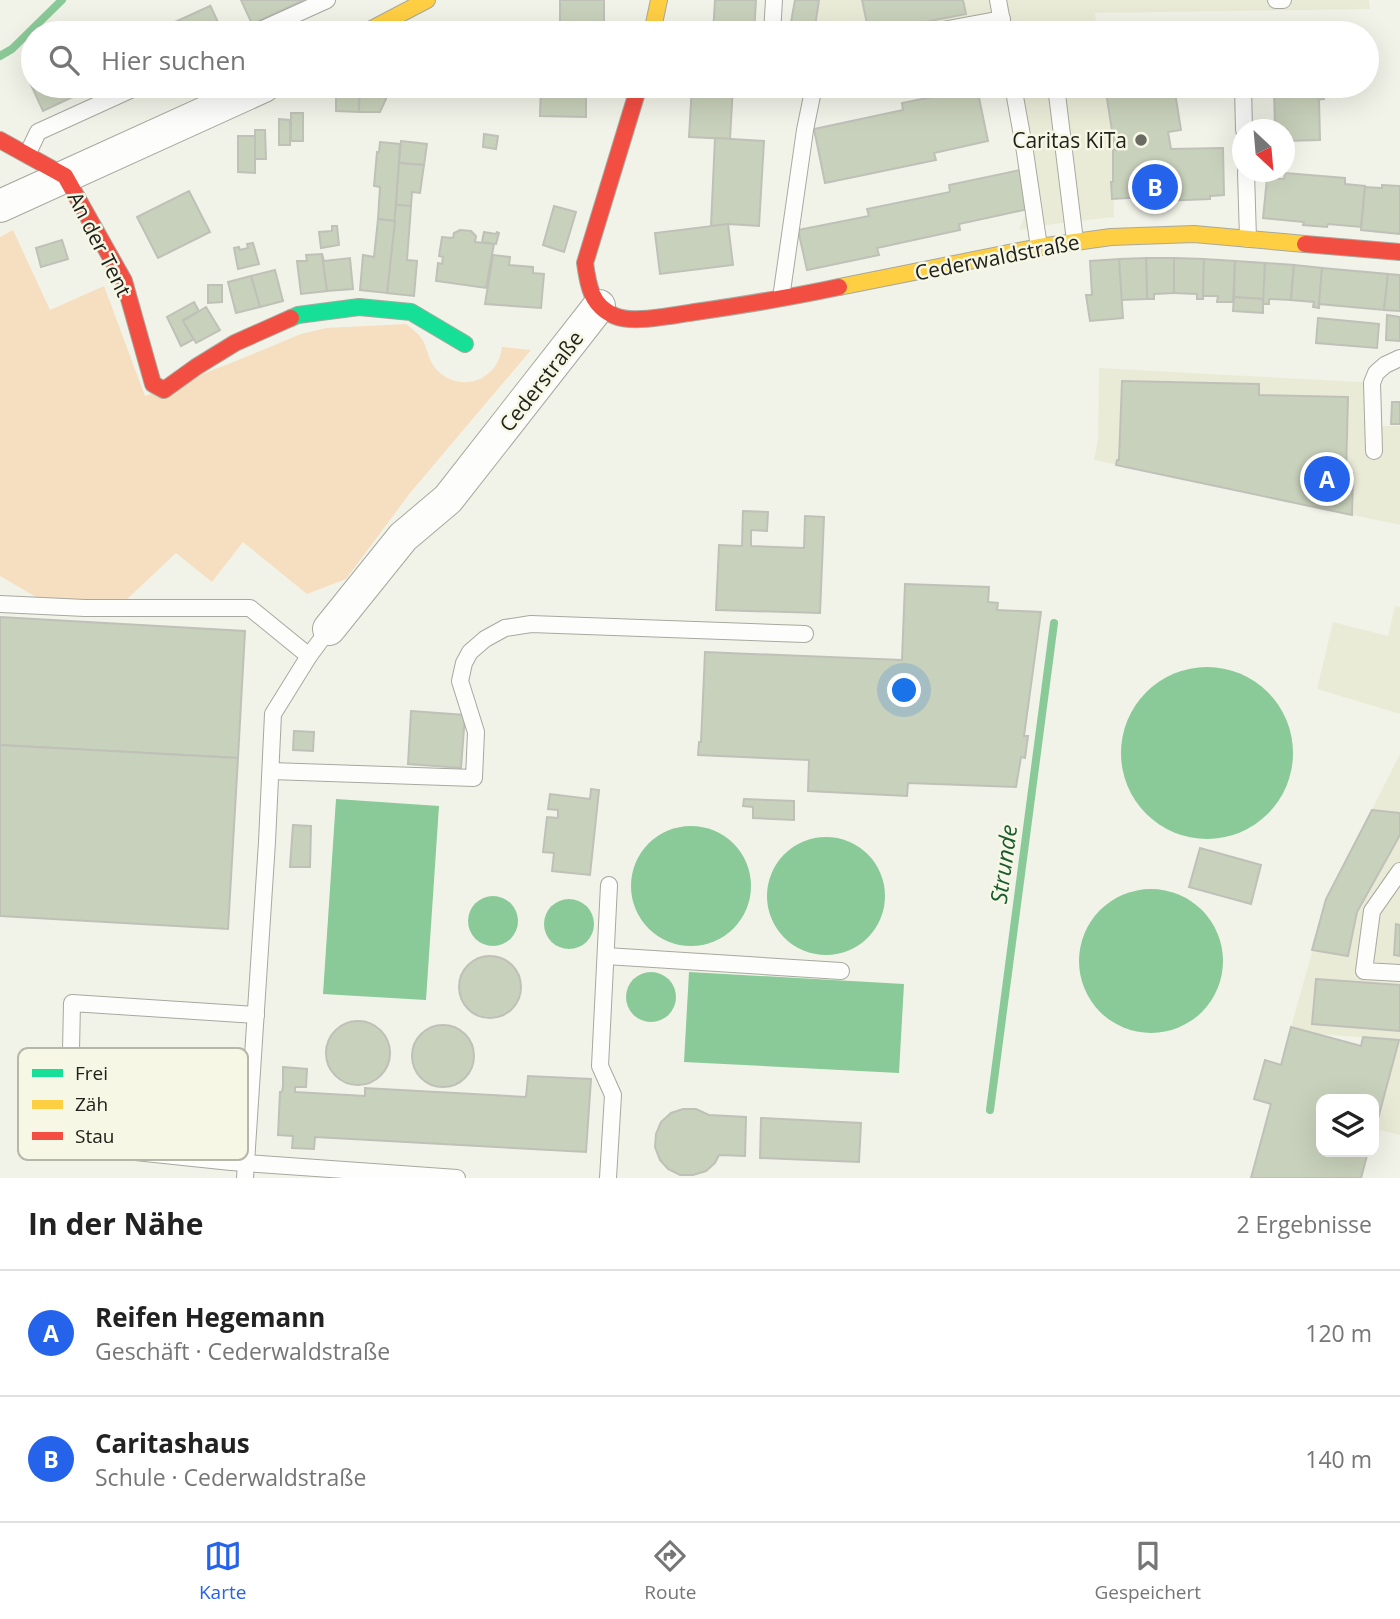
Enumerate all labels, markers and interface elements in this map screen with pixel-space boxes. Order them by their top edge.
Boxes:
search box [21,21,1379,98]
icon: search [45,41,83,79]
text: Hier suchen [101,42,246,78]
north arrow [1232,119,1295,182]
place label: Caritas KiTa [1012,126,1127,154]
marker: Caritas KiTa [1133,132,1149,148]
pin: B [1132,161,1178,213]
street label: An der Tent [62,187,138,301]
street label: Cederwaldstraße [912,227,1082,287]
street label: Cederstraße [493,325,589,437]
pin: A [1304,453,1350,505]
your location [887,673,921,707]
water label: Strunde [982,822,1024,906]
legend [18,1048,248,1160]
text: Frei [75,1060,108,1086]
text: Zäh [75,1091,108,1117]
map controls [1316,1094,1379,1157]
button: layers [1316,1094,1379,1157]
text: Stau [75,1123,114,1149]
text: In der Nähe [28,1203,204,1244]
text: 2 Ergebnisse [1236,1208,1372,1240]
text: Reifen Hegemann [95,1299,325,1335]
text: A [43,1317,59,1349]
text: 120 m [1305,1317,1372,1349]
text: Geschäft · Cederwaldstraße [95,1335,390,1367]
text: Caritashaus [95,1425,250,1461]
text: B [43,1443,59,1475]
text: 140 m [1305,1443,1372,1475]
text: Schule · Cederwaldstraße [95,1461,366,1493]
tab: Karte [199,1537,246,1605]
tab: Route [644,1537,697,1605]
tab: Gespeichert [1094,1537,1201,1605]

